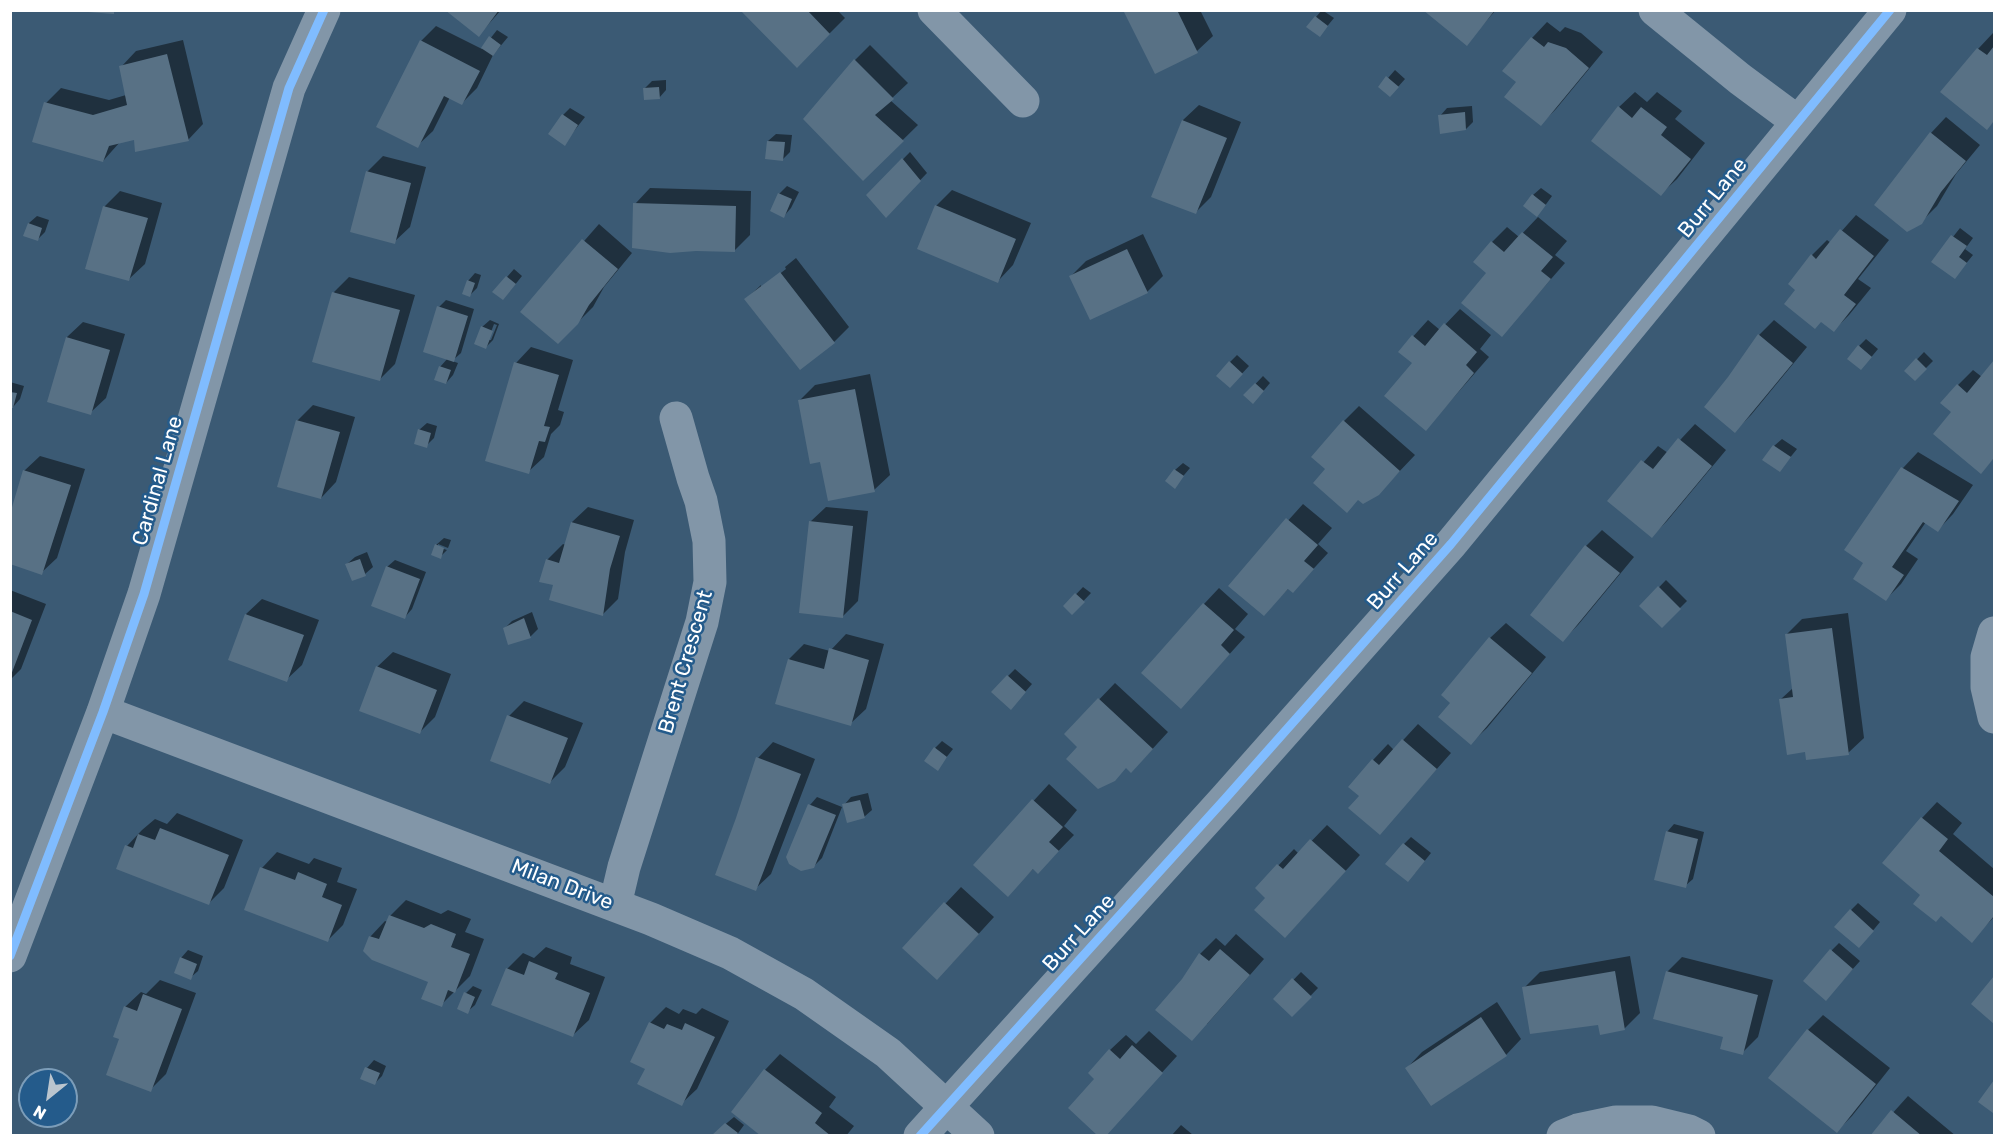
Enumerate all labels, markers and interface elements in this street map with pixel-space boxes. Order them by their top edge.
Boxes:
street label: Burr Lane [1673,153,1753,243]
street label: Cardinal Lane [128,413,188,549]
street label: Burr Lane [1362,527,1444,615]
street label: Brent Crescent [654,587,718,737]
street label: Milan Drive [508,854,616,916]
street label: Burr Lane [1038,889,1120,977]
north arrow [18,1068,78,1128]
text: N [30,1101,49,1123]

